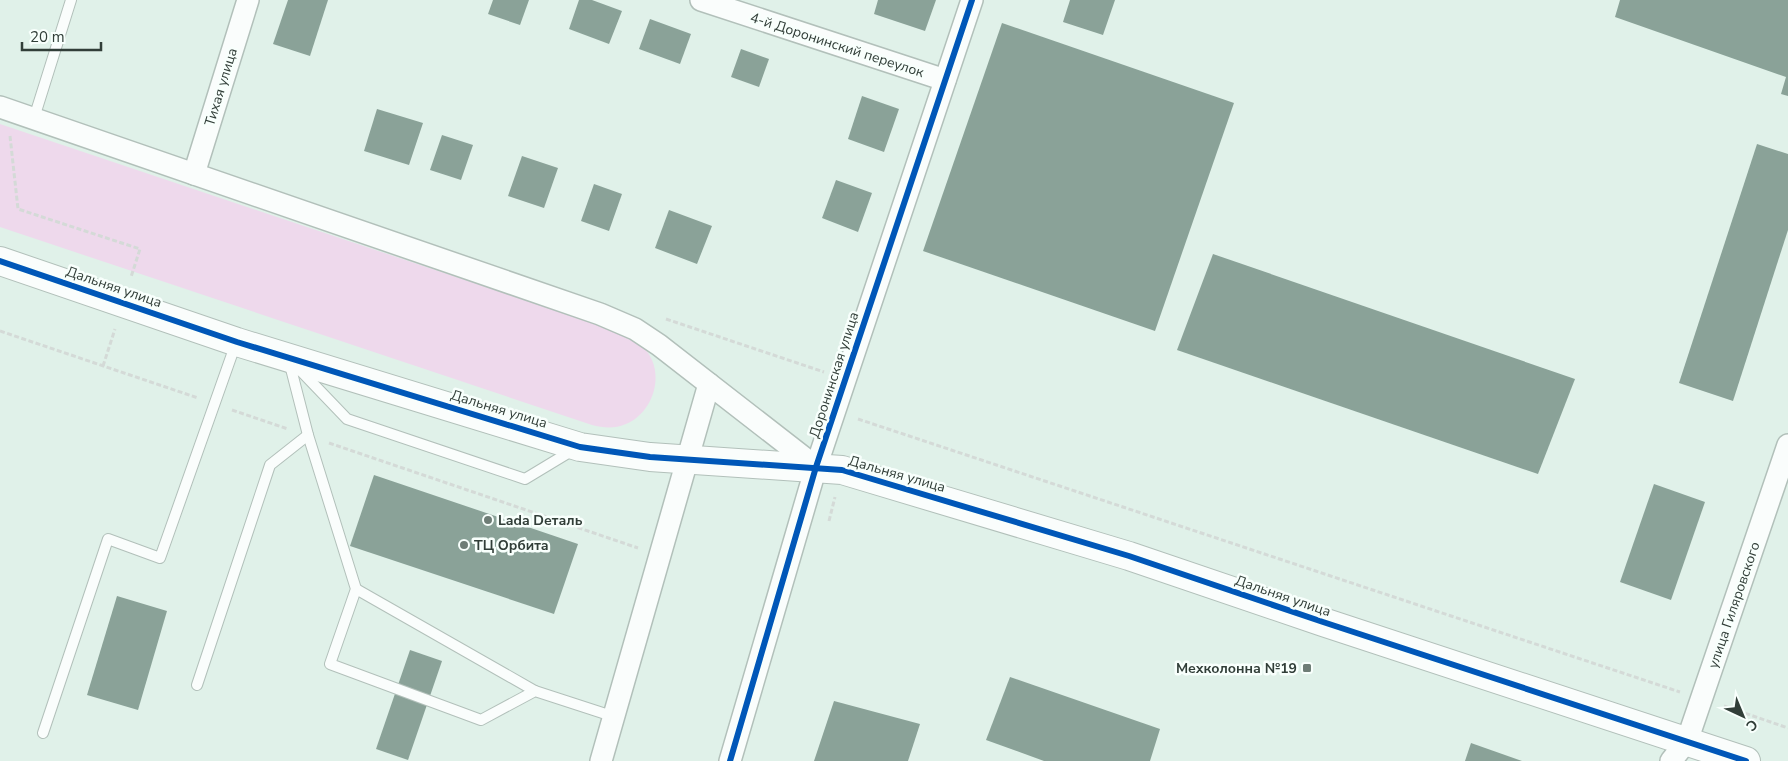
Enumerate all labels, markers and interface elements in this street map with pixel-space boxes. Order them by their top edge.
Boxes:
street label: 4-й Доронинский переулок [748,8,927,82]
scale bar [22,20,101,52]
text: 20 m [30,27,65,47]
street label: Тихая улица [200,46,242,128]
street label: Дальняя улица [64,262,164,312]
street label: Доронинская улица [805,310,863,440]
street label: Дальняя улица [448,385,550,433]
street label: Дальняя улица [846,451,948,497]
place label: Lada Dеталь [498,511,583,530]
marker: Lada Dеталь [482,514,494,526]
place label: ТЦ Орбита [474,536,549,555]
marker: ТЦ Орбита [458,539,470,551]
street label: улица Гиляровского [1703,539,1765,671]
street label: Дальняя улица [1233,571,1333,621]
place label: Мехколонна №19 [1176,659,1297,678]
marker: Мехколонна №19 [1301,662,1313,674]
north arrow [1718,691,1768,741]
text: С [1741,715,1762,735]

